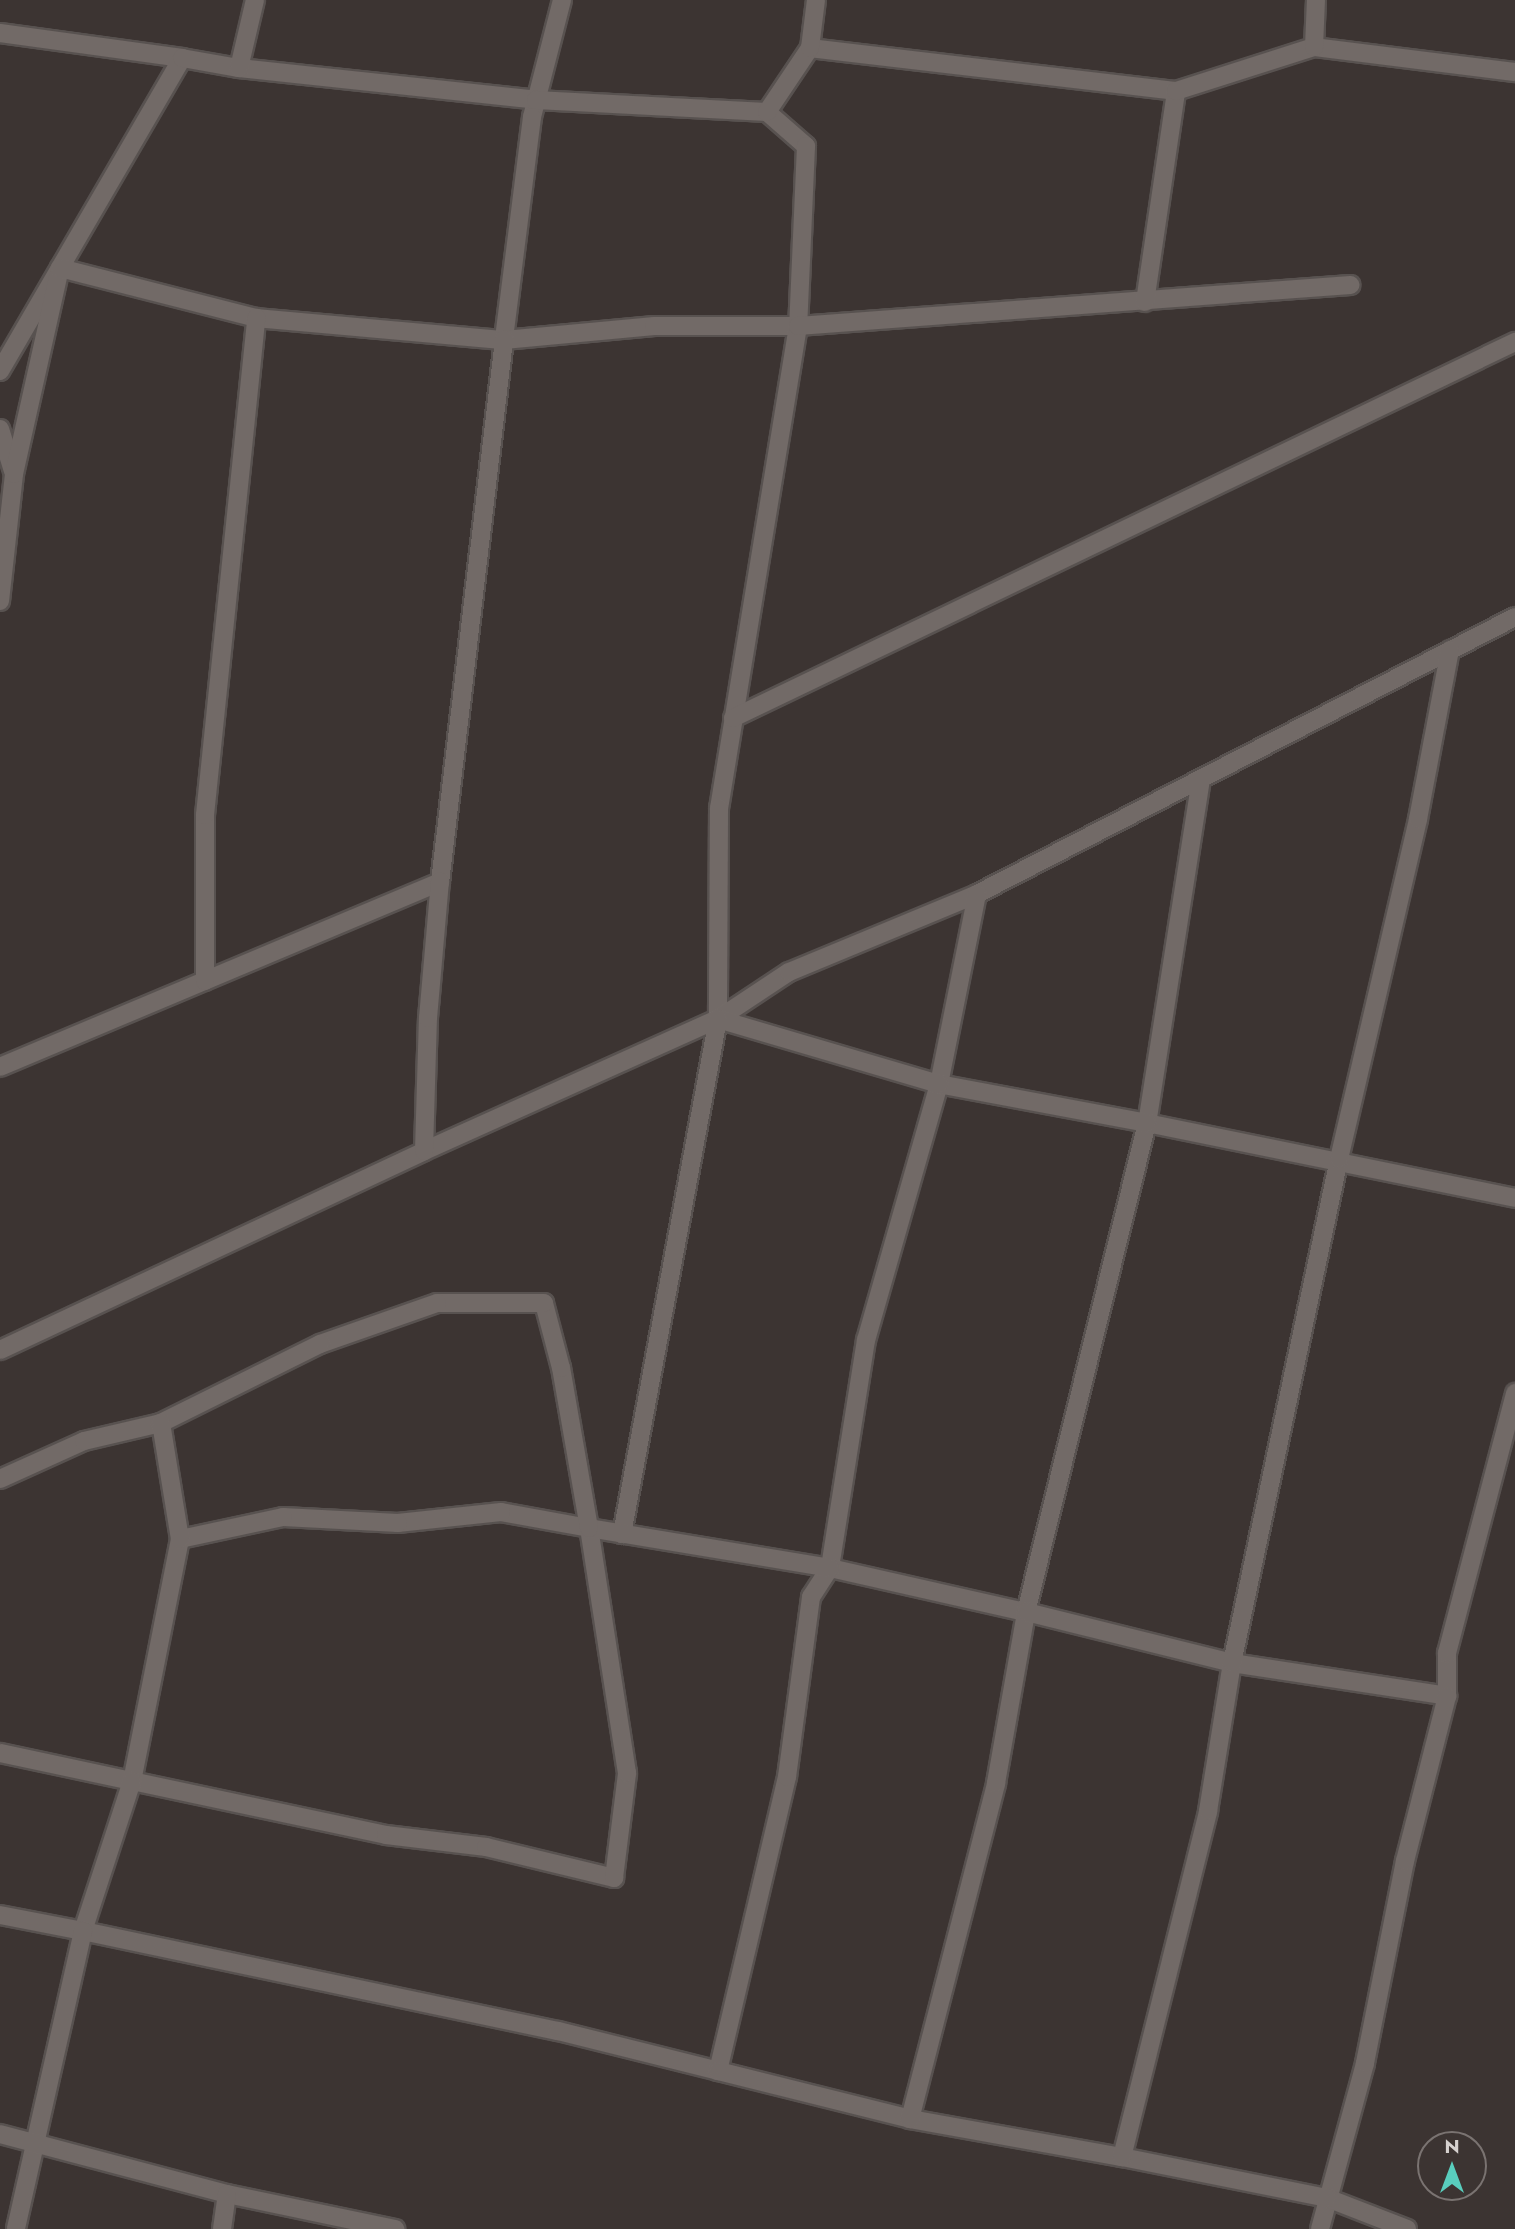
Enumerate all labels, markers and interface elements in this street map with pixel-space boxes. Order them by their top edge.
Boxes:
north arrow [1417,2131,1487,2201]
text: N [1444,2133,1460,2160]

